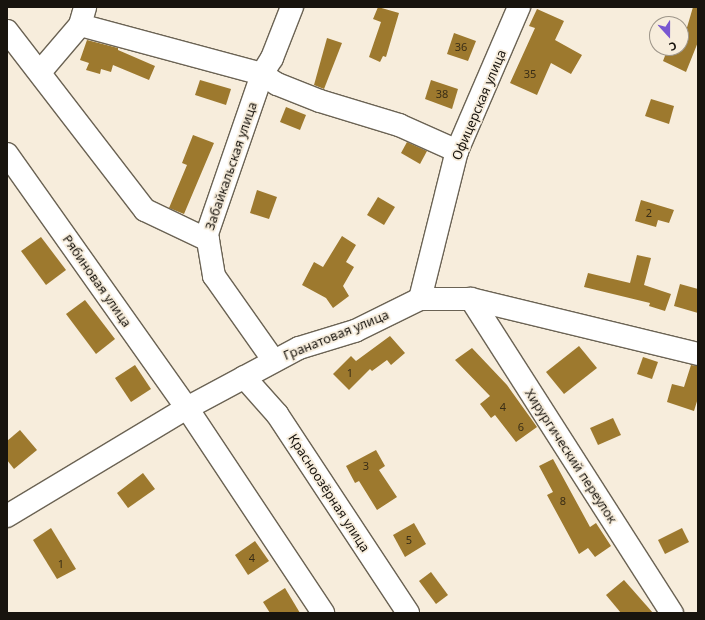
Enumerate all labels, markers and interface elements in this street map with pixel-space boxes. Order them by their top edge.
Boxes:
north arrow [649,16,689,56]
text: С [667,38,679,55]
house number: 36 [455,40,467,54]
street label: Офицерская улица [449,47,509,163]
house number: 35 [524,67,536,81]
house number: 38 [436,87,448,101]
street label: Забайкальская улица [202,100,260,232]
house number: 2 [646,206,652,220]
street label: Рябиновая улица [59,232,135,330]
street label: Гранатовая улица [281,307,391,363]
house number: 1 [347,366,353,380]
street label: Хирургический переулок [522,386,620,526]
house number: 4 [500,400,506,414]
house number: 6 [518,420,524,434]
street label: Красноозёрная улица [285,431,373,555]
house number: 3 [363,459,369,473]
house number: 8 [560,494,566,508]
house number: 5 [406,533,412,547]
house number: 4 [249,551,255,565]
house number: 1 [58,557,64,571]

